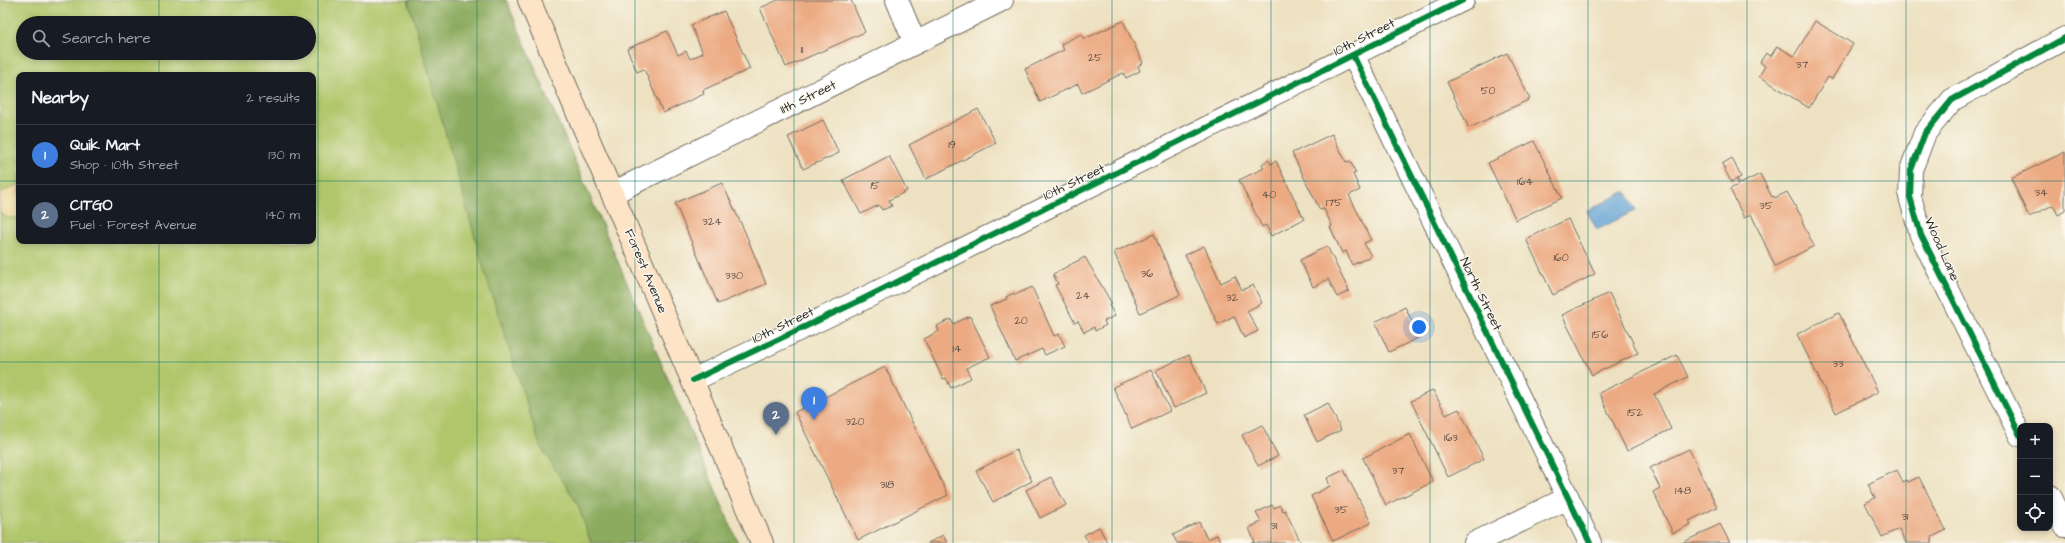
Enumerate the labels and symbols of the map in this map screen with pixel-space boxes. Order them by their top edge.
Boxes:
street label: 10th Street [1330,13,1399,60]
house number: 11 [801,42,804,57]
house number: 25 [1088,50,1102,65]
house number: 37 [1796,57,1808,72]
street label: 11th Street [777,75,840,118]
house number: 50 [1481,83,1495,98]
house number: 19 [948,137,956,152]
street label: 10th Street [1040,159,1109,205]
house number: 164 [1517,174,1533,189]
house number: 15 [870,178,880,193]
house number: 34 [2034,185,2048,200]
house number: 40 [1262,187,1276,202]
house number: 175 [1326,195,1342,210]
house number: 35 [1759,198,1773,213]
house number: 324 [702,214,722,229]
street label: Wood Lane [1920,214,1964,284]
street label: Forest Avenue [620,226,672,316]
house number: 160 [1553,250,1569,265]
street label: North Street [1455,254,1507,334]
house number: 36 [1141,266,1153,281]
house number: 330 [725,268,743,283]
house number: 24 [1076,288,1090,303]
house number: 32 [1226,290,1239,305]
street label: 10th Street [749,302,818,348]
house number: 20 [1014,313,1028,328]
your location [1409,317,1429,337]
house number: 156 [1592,327,1608,342]
house number: 14 [953,341,962,356]
house number: 33 [1832,356,1844,371]
pin: 1 [801,387,827,420]
pin: 2 [763,402,789,435]
house number: 152 [1627,405,1643,420]
house number: 320 [846,414,864,429]
house number: 163 [1444,430,1458,445]
house number: 37 [1392,463,1404,478]
house number: 318 [880,477,894,492]
house number: 148 [1675,483,1691,498]
house number: 35 [1334,502,1348,517]
house number: 31 [1901,509,1909,524]
house number: 31 [1270,518,1278,533]

